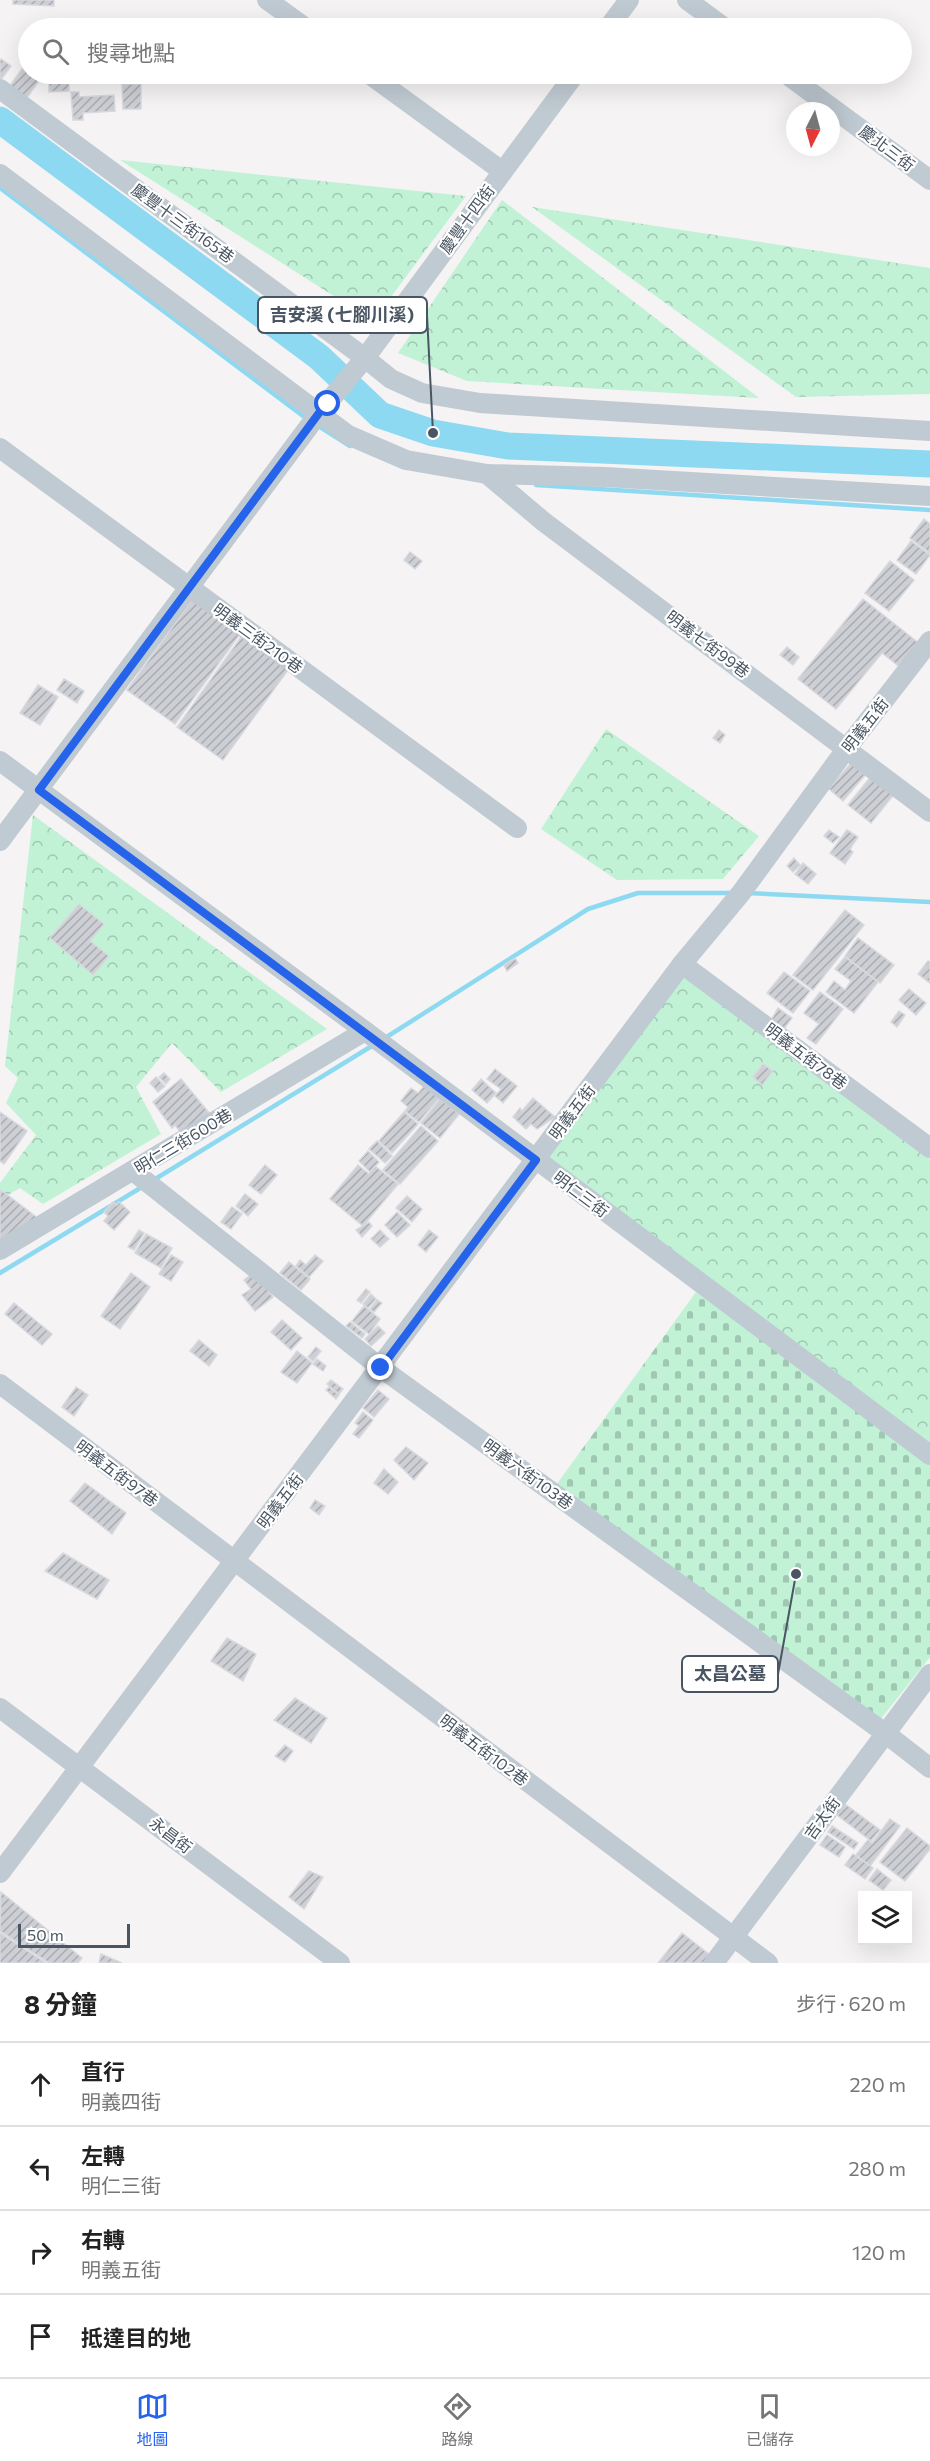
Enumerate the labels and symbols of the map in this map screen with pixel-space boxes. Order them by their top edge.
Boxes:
north arrow [786,102,840,156]
street label: 慶北三街 [856,121,919,174]
street label: 慶豐十三街165巷 [128,179,238,266]
street label: 慶豐十四街 [435,181,498,257]
callout: 吉安溪 (七腳川溪) [258,297,427,333]
text: 吉安溪 (七腳川溪) [270,303,414,325]
route start [314,390,340,416]
street label: 明義三街210巷 [210,599,307,676]
street label: 明義七街99巷 [663,606,754,681]
street label: 明義五街 [837,694,892,756]
street label: 明義五街78巷 [761,1018,851,1093]
street label: 明義五街 [545,1080,598,1143]
street label: 明仁三街600巷 [130,1104,235,1177]
street label: 明仁三街 [550,1167,613,1220]
route end [367,1354,393,1380]
street label: 明義五街97巷 [72,1435,162,1510]
street label: 明義六街103巷 [480,1435,577,1513]
street label: 明義五街 [253,1469,306,1532]
callout: 太昌公墓 [682,1656,778,1692]
text: 太昌公墓 [694,1662,766,1684]
street label: 明義五街102巷 [436,1710,532,1789]
street label: 吉太街 [800,1793,843,1843]
street label: 永昌街 [146,1813,196,1857]
scale bar [18,1921,130,1948]

